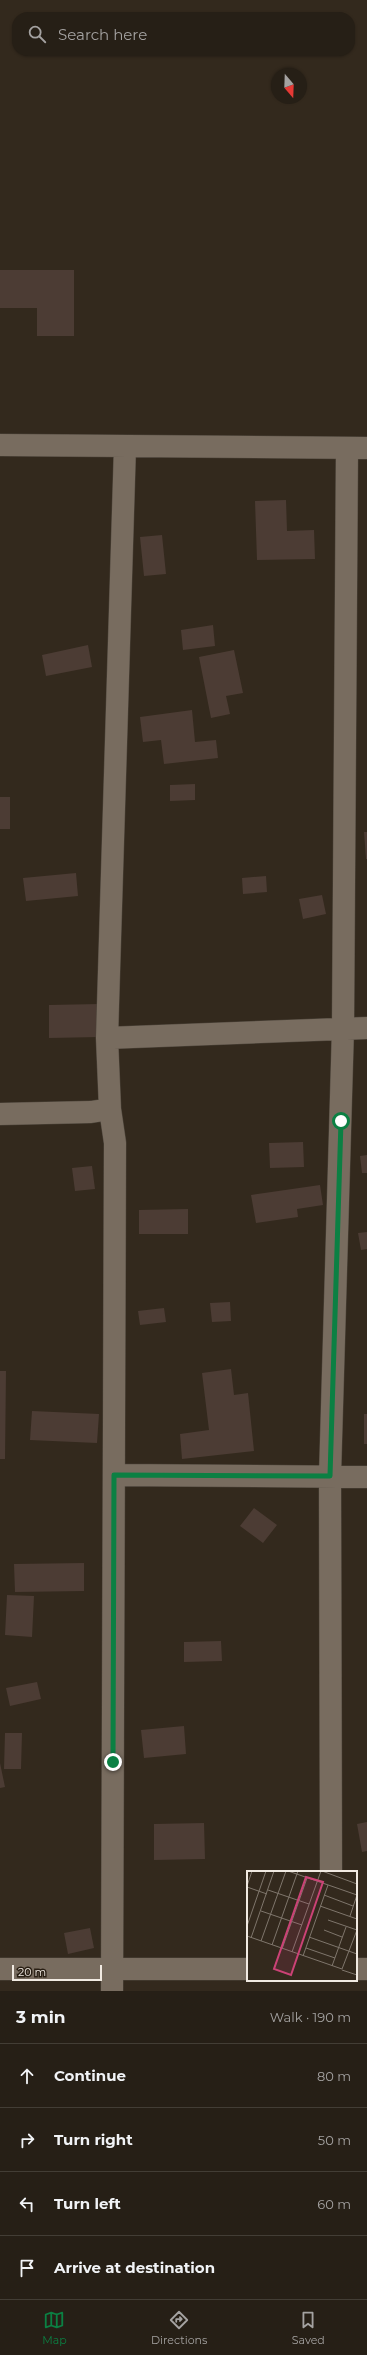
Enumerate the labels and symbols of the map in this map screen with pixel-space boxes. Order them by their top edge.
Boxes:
north arrow [271,68,307,104]
route start [332,1112,350,1130]
route end [104,1753,122,1771]
inset map [247,1871,357,1981]
scale bar [12,1963,102,1982]

